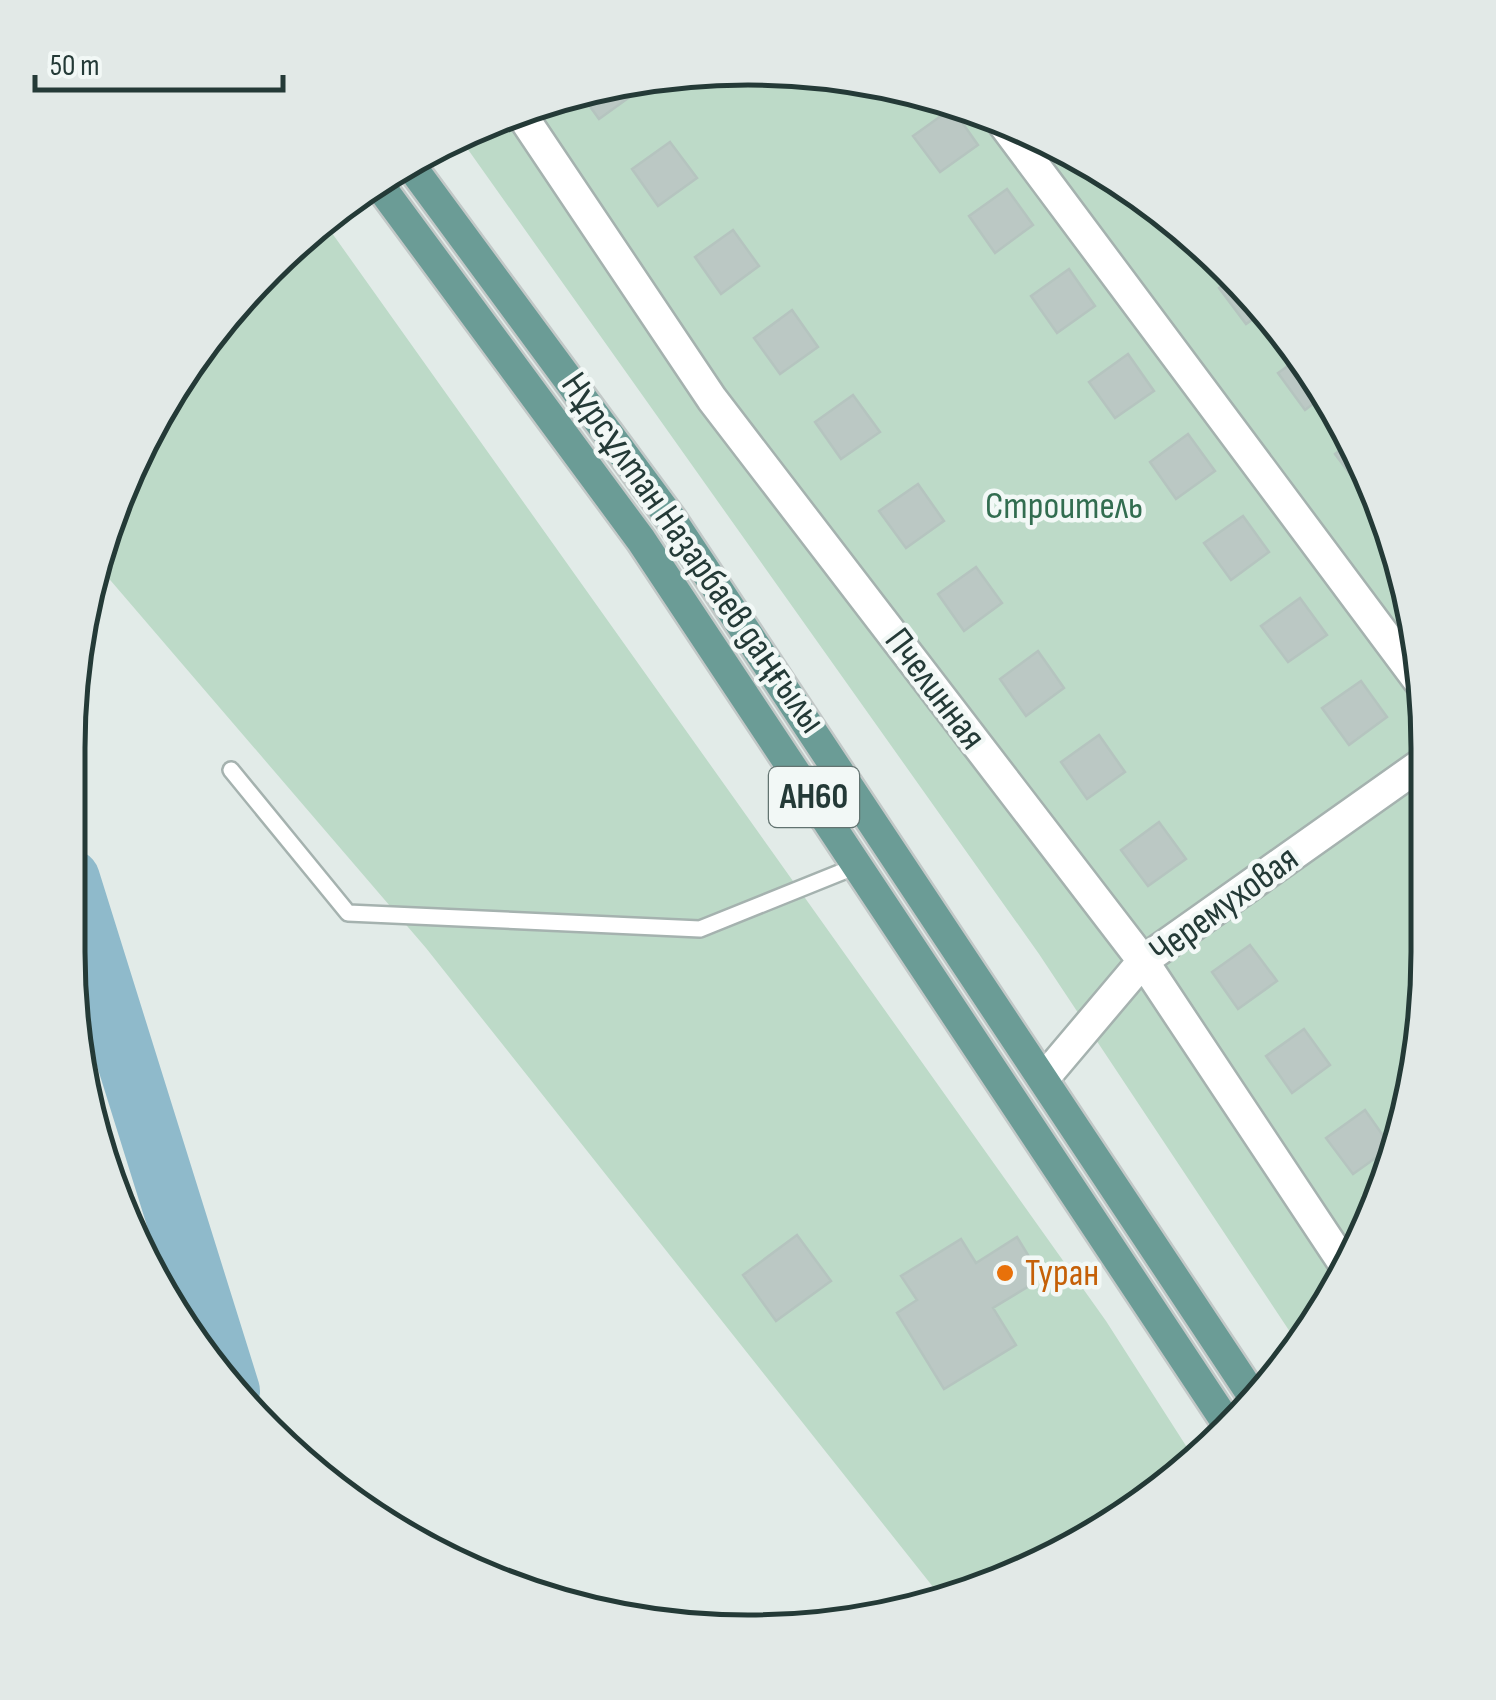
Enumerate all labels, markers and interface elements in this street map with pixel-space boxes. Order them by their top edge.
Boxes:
scale bar [35,30,282,92]
text: 50 m [50,48,99,84]
street label: Нұрсұлтан Назарбаев даңғылы [551,364,835,742]
park label: Строитель [985,484,1143,529]
street label: Пчелинная [875,619,995,759]
road number: АН60 [769,767,859,827]
street label: Черемуховая [1141,836,1307,974]
place label: Туран [1025,1251,1099,1296]
marker: Туран [994,1262,1016,1284]

